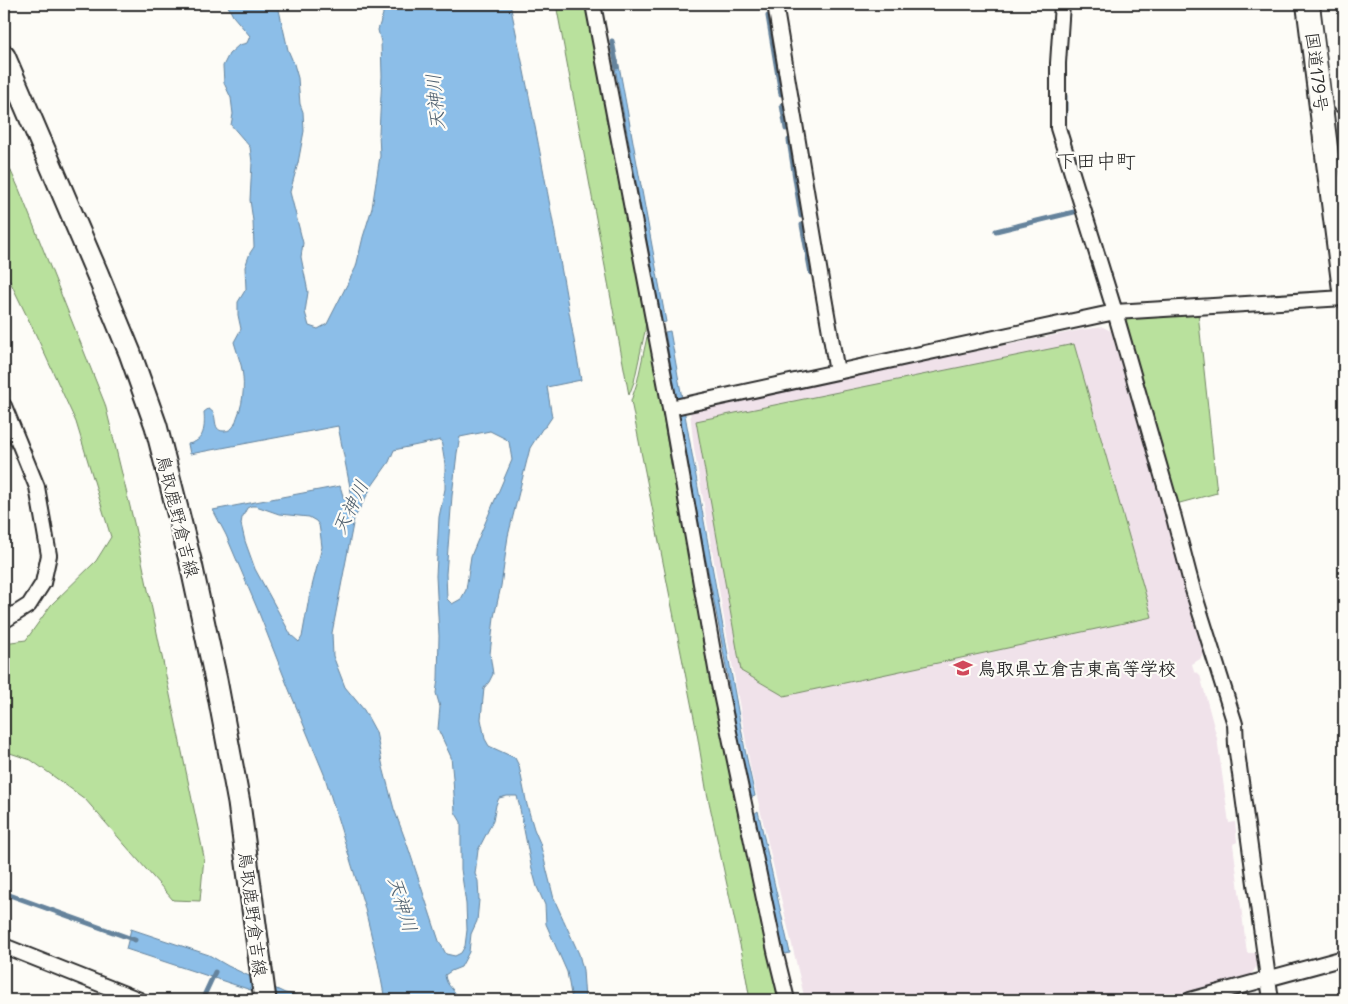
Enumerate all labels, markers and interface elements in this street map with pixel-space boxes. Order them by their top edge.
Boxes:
street label: 国道179号 [1301,31,1333,113]
water label: 天神川 [421,73,449,131]
district label: 下田中町 [1056,148,1136,173]
street label: 鳥取鹿野倉吉線 [152,452,204,580]
water label: 天神川 [327,476,373,538]
school or university icon: 鳥取県立倉吉東高等学校 [952,657,974,679]
place label: 鳥取県立倉吉東高等学校 [978,657,1176,680]
street label: 鳥取鹿野倉吉線 [234,850,272,978]
water label: 天神川 [383,873,423,935]

